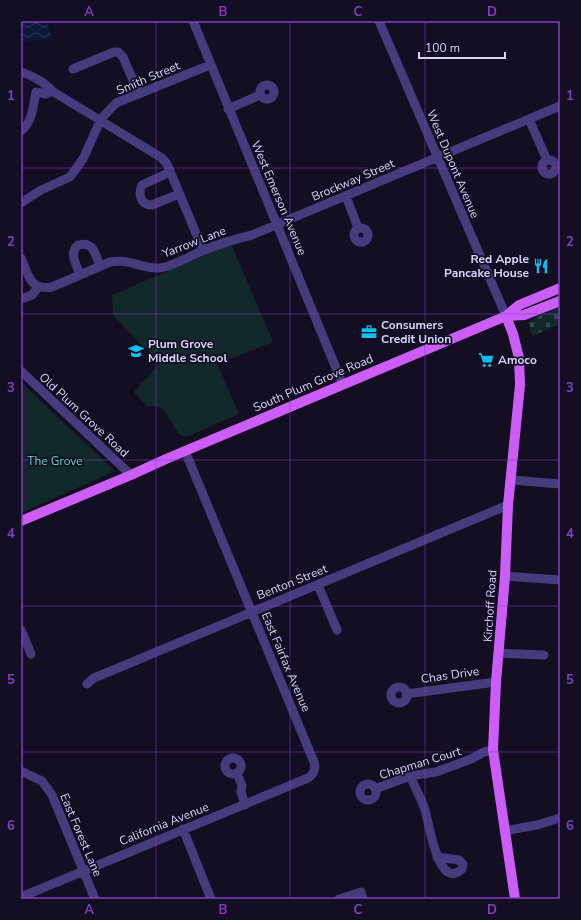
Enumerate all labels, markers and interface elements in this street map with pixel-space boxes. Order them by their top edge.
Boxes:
text: A [84,3,94,21]
text: B [219,3,228,21]
text: C [354,3,363,21]
text: D [487,3,497,21]
scale bar [419,34,505,60]
text: 100 m [425,40,460,56]
street label: Smith Street [114,57,183,99]
text: 1 [7,87,15,105]
text: 1 [566,87,574,105]
street label: West Dupont Avenue [423,107,483,221]
street label: West Emerson Avenue [248,138,310,258]
street label: Brockway Street [309,155,398,205]
street label: Yarrow Lane [159,223,228,262]
text: 2 [7,233,15,251]
text: 2 [566,233,574,251]
place label: Red Apple Pancake House [444,251,529,281]
restaurant icon: Red Apple Pancake House [532,257,550,275]
place label: Consumers Credit Union [381,317,451,347]
office icon: Consumers Credit Union [360,323,378,341]
place label: Plum Grove Middle School [148,336,227,366]
school or university icon: Plum Grove Middle School [127,342,145,360]
street label: South Plum Grove Road [250,350,376,416]
supermarket icon: Amoco [477,351,495,369]
place label: Amoco [498,352,537,368]
street label: Old Plum Grove Road [36,369,132,461]
text: 3 [7,379,15,397]
text: 3 [566,379,574,397]
park label: The Grove [27,453,83,469]
text: 4 [7,525,15,543]
text: 4 [566,525,574,543]
street label: Benton Street [254,560,330,603]
street label: Kirchoff Road [479,569,501,643]
street label: East Fairfax Avenue [258,610,314,714]
street label: Chas Drive [420,663,480,687]
text: 5 [7,671,15,689]
text: 5 [566,671,574,689]
street label: Chapman Court [377,743,464,783]
street label: East Forest Lane [56,791,106,879]
street label: California Avenue [117,799,211,849]
text: 6 [7,817,15,835]
text: 6 [566,817,574,835]
text: A [84,901,94,919]
text: B [219,901,228,919]
text: C [354,901,363,919]
text: D [487,901,497,919]

